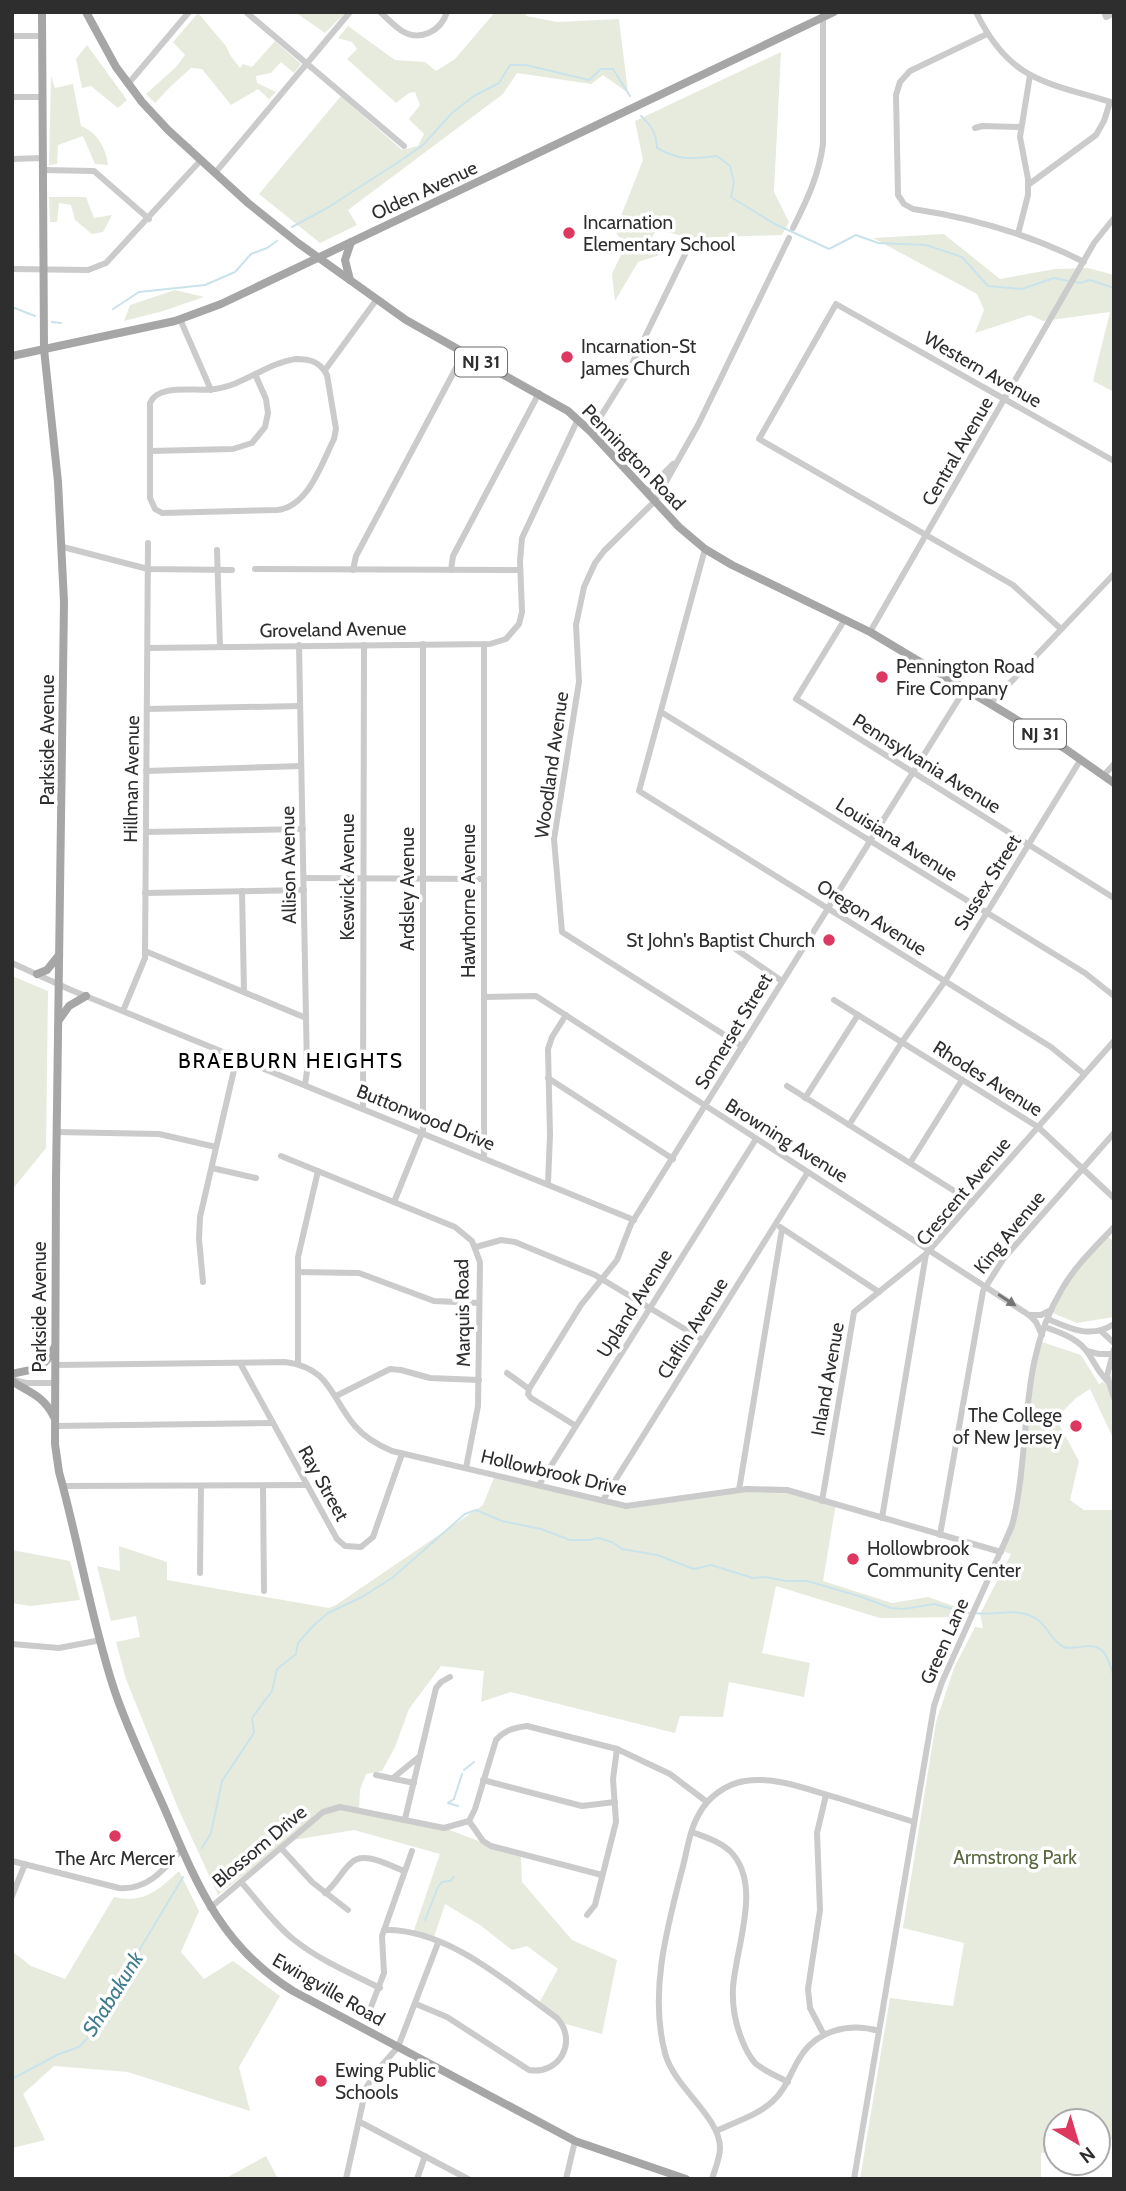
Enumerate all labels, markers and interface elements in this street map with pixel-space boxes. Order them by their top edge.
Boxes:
street label: Olden Avenue [368,156,481,225]
place label: Incarnation Elementary School [583,211,736,256]
marker: Incarnation Elementary School [561,225,577,241]
street label: Western Avenue [920,326,1046,413]
place label: Incarnation-St James Church [580,335,697,380]
road number: NJ 31 [455,348,507,376]
marker: Incarnation-St James Church [559,349,575,365]
street label: Central Avenue [917,392,998,510]
street label: Pennington Road [577,400,690,515]
street label: Groveland Avenue [259,617,407,642]
place label: Pennington Road Fire Company [896,655,1035,700]
marker: Pennington Road Fire Company [874,669,890,685]
street label: Parkside Avenue [36,674,59,805]
street label: Woodland Avenue [530,690,573,840]
street label: Pennsylvania Avenue [849,709,1005,818]
street label: Hillman Avenue [119,715,144,843]
road number: NJ 31 [1014,720,1066,748]
street label: Louisiana Avenue [832,793,962,886]
street label: Allison Avenue [276,806,301,924]
street label: Keswick Avenue [336,813,359,941]
street label: Hawthorne Avenue [457,824,480,978]
street label: Ardsley Avenue [396,827,419,951]
street label: Sussex Street [949,830,1026,934]
street label: Oregon Avenue [813,875,931,960]
place label: St John's Baptist Church [626,929,815,952]
marker: St John's Baptist Church [821,932,837,948]
street label: Somerset Street [690,969,777,1093]
street label: Rhodes Avenue [929,1036,1047,1121]
district label: BRAEBURN HEIGHTS [178,1048,404,1073]
street label: Buttonwood Drive [353,1079,498,1156]
street label: Browning Avenue [721,1093,853,1188]
street label: Crescent Avenue [911,1132,1016,1250]
street label: King Avenue [969,1186,1050,1278]
street label: Parkside Avenue [28,1241,51,1372]
street label: Upland Avenue [592,1245,677,1362]
street label: Marquis Road [450,1259,475,1367]
street label: Claflin Avenue [652,1273,733,1383]
one-way arrow [998,1294,1017,1307]
street label: Inland Avenue [806,1320,849,1438]
place label: The College of New Jersey [953,1404,1062,1449]
marker: The College of New Jersey [1068,1418,1084,1434]
street label: Ray Street [293,1441,354,1526]
street label: Hollowbrook Drive [479,1444,629,1501]
place label: Hollowbrook Community Center [867,1537,1021,1582]
marker: Hollowbrook Community Center [845,1551,861,1567]
street label: Green Lane [915,1594,974,1688]
street label: Blossom Drive [208,1800,311,1892]
marker: The Arc Mercer [107,1828,123,1844]
park label: Armstrong Park [953,1846,1077,1869]
place label: The Arc Mercer [55,1847,175,1870]
water label: Shabakunk [77,1946,149,2041]
street label: Ewingville Road [269,1948,389,2031]
place label: Ewing Public Schools [335,2059,436,2104]
marker: Ewing Public Schools [313,2073,329,2089]
north arrow [1042,2107,1112,2177]
text: N [1075,2142,1100,2168]

